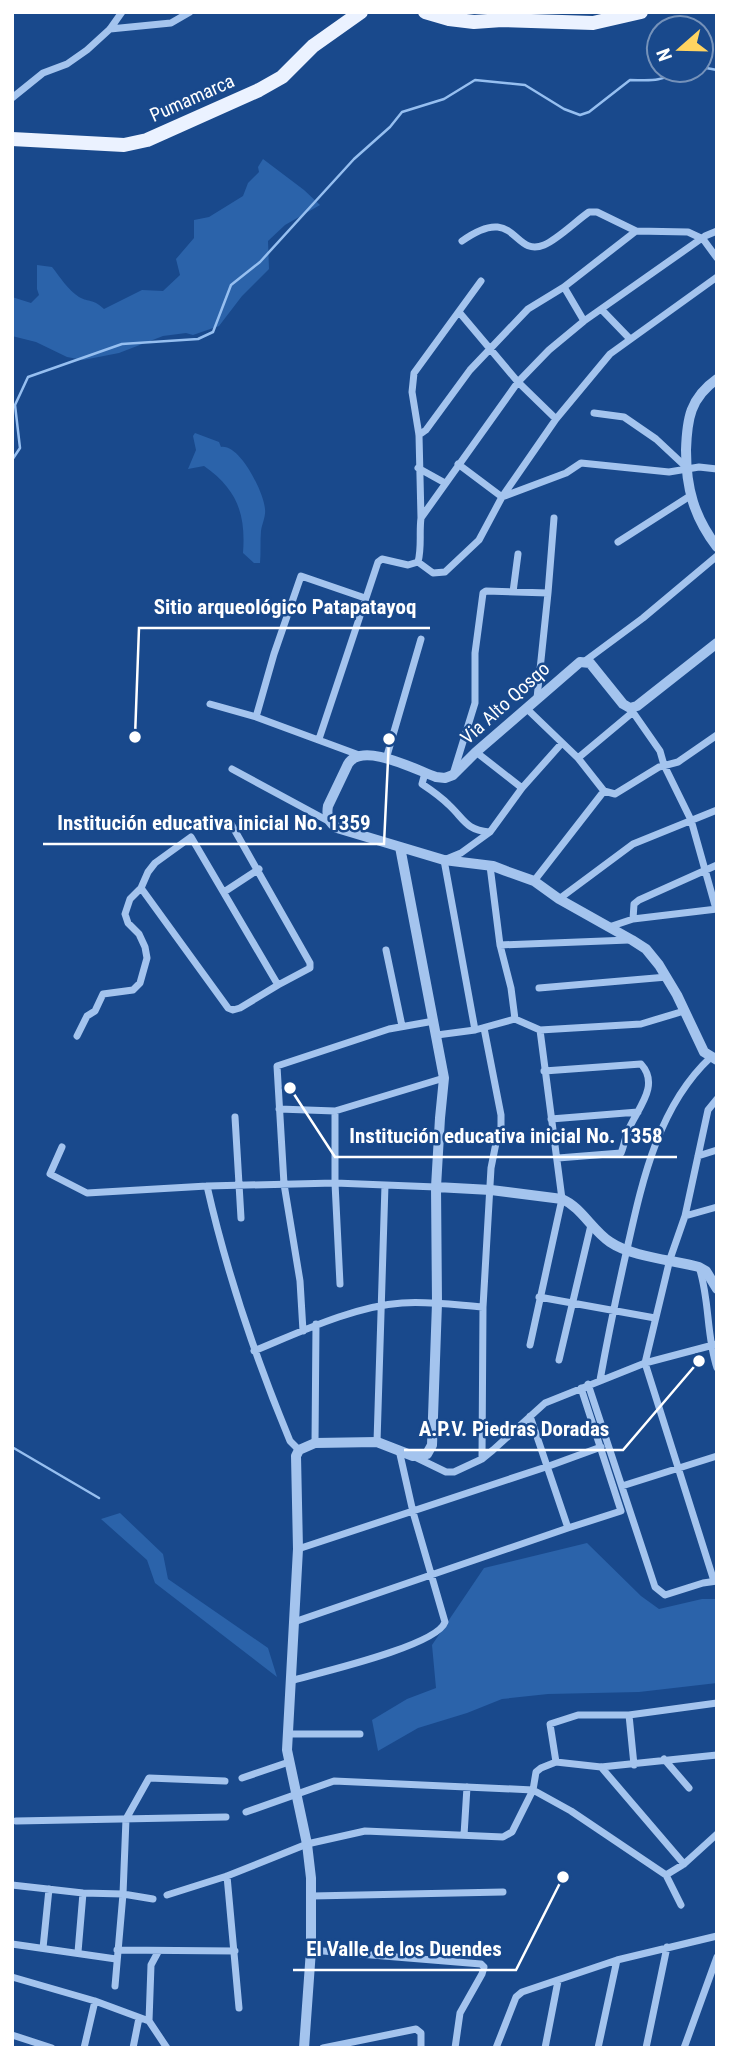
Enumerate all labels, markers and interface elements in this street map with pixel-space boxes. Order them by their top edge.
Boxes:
north arrow [645,14,715,84]
text: N [652,45,677,64]
street label: Pumamarca [146,69,238,127]
callout: Sitio arqueológico Patapatayoq [139,586,430,628]
text: Sitio arqueológico Patapatayoq [154,595,416,619]
street label: Via Alto Qosqo [456,657,554,749]
callout: Institución educativa inicial No. 1359 [43,802,384,844]
text: Institución educativa inicial No. 1359 [57,811,371,835]
callout: Institución educativa inicial No. 1358 [335,1115,677,1157]
text: Institución educativa inicial No. 1358 [349,1124,663,1148]
callout: A.P.V. Piedras Doradas [404,1408,623,1450]
text: A.P.V. Piedras Doradas [419,1417,609,1441]
callout: El Valle de los Duendes [293,1928,516,1970]
text: El Valle de los Duendes [306,1937,502,1961]

